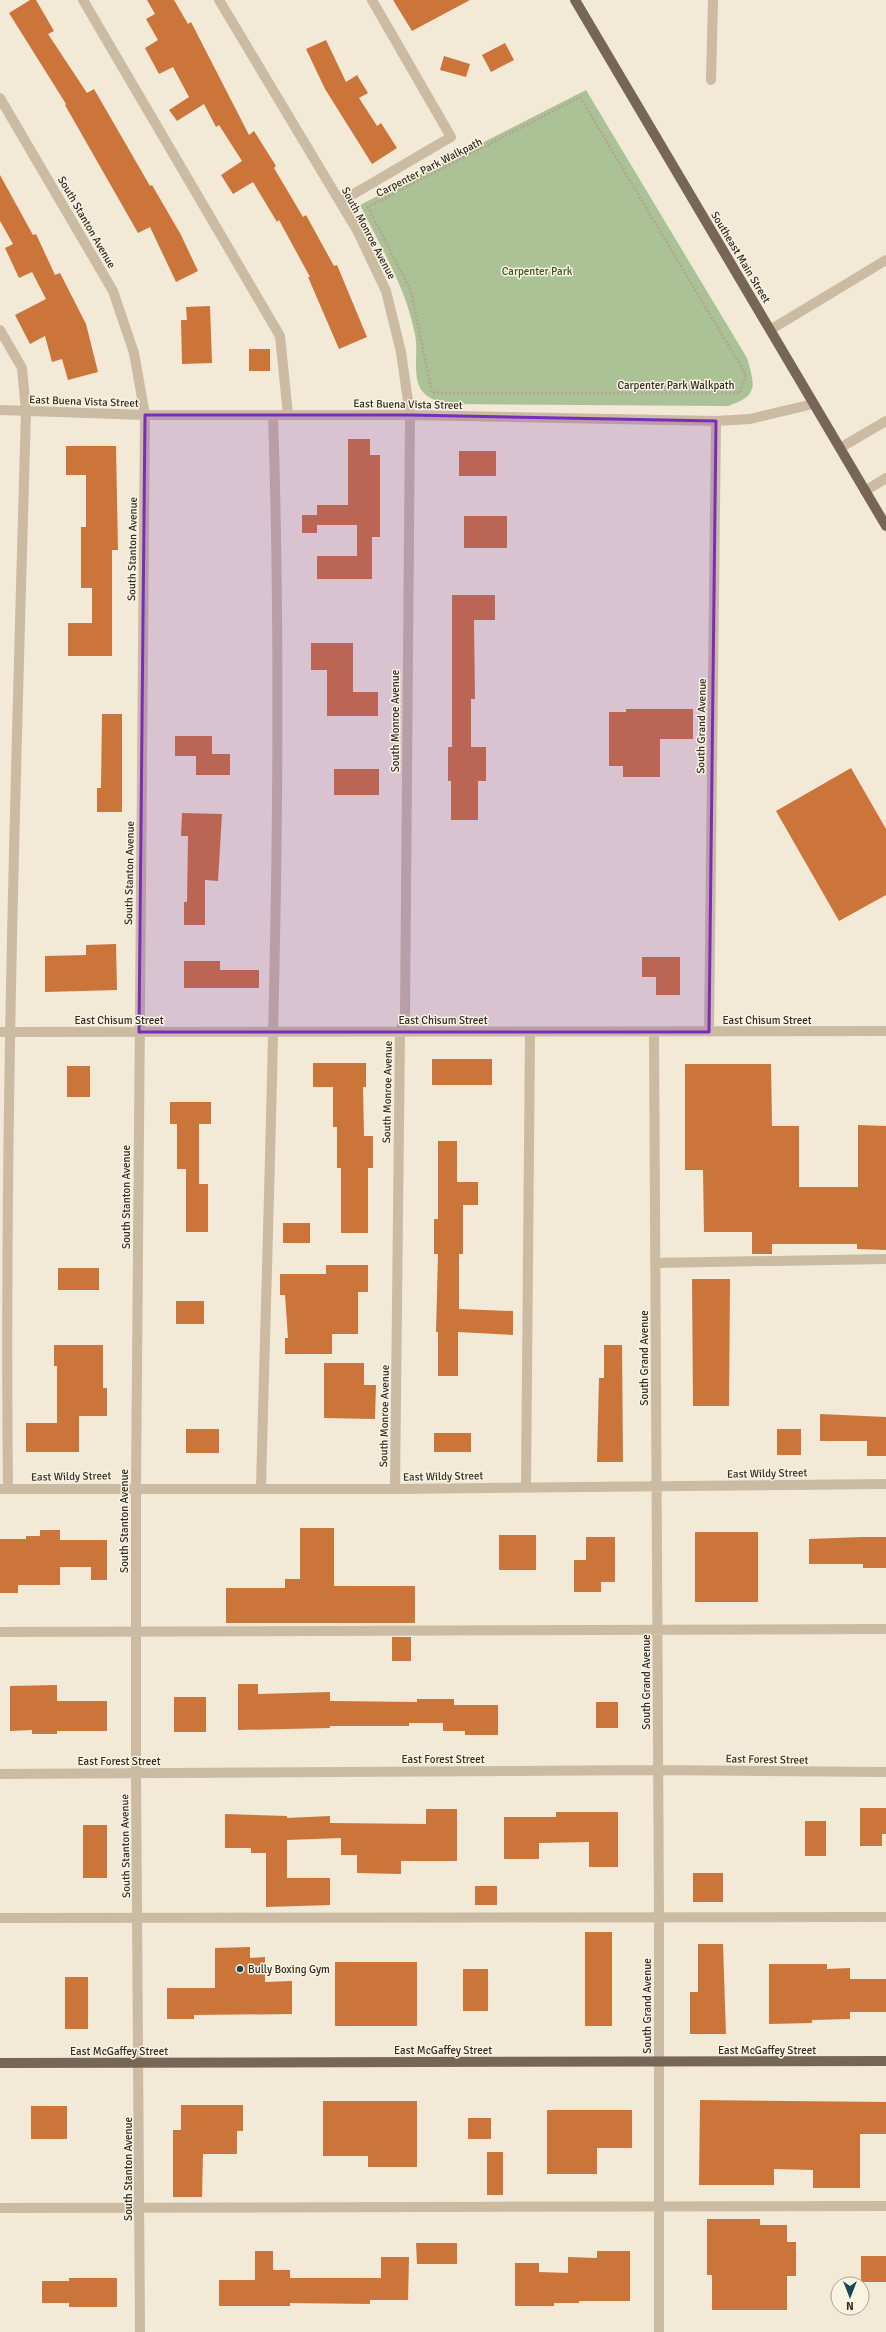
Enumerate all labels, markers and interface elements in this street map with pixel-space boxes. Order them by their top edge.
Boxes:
street label: Carpenter Park Walkpath [374,135,484,200]
street label: South Stanton Avenue [55,174,118,271]
street label: South Monroe Avenue [339,185,398,282]
street label: Southeast Main Street [708,209,773,305]
park label: Carpenter Park [502,265,573,278]
street label: Carpenter Park Walkpath [617,379,735,392]
street label: East Buena Vista Street [29,393,139,410]
street label: East Buena Vista Street [353,397,463,412]
street label: South Stanton Avenue [125,497,140,601]
street label: South Monroe Avenue [389,670,402,772]
street label: South Grand Avenue [694,678,709,774]
street label: South Stanton Avenue [122,821,137,925]
street label: East Chisum Street [74,1014,164,1027]
street label: East Chisum Street [398,1014,488,1027]
street label: East Chisum Street [722,1014,812,1027]
street label: South Monroe Avenue [380,1041,395,1143]
street label: South Stanton Avenue [120,1145,133,1249]
street label: South Grand Avenue [638,1310,651,1406]
street label: South Monroe Avenue [377,1365,392,1467]
street label: East Wildy Street [727,1466,807,1481]
street label: East Wildy Street [31,1469,111,1484]
street label: South Stanton Avenue [118,1469,131,1573]
street label: East Wildy Street [403,1469,483,1484]
street label: South Grand Avenue [640,1634,653,1730]
street label: East Forest Street [725,1752,809,1767]
street label: East Forest Street [401,1753,485,1766]
street label: East Forest Street [77,1755,161,1768]
street label: South Stanton Avenue [118,1794,133,1898]
street label: South Grand Avenue [641,1958,654,2054]
place label: Bully Boxing Gym [248,1963,330,1976]
marker: Bully Boxing Gym [235,1964,245,1974]
street label: East McGaffey Street [394,2044,492,2057]
street label: East McGaffey Street [718,2044,816,2057]
street label: East McGaffey Street [70,2045,168,2058]
street label: South Stanton Avenue [122,2117,135,2221]
north arrow [830,2276,870,2316]
text: N [846,2299,854,2312]

